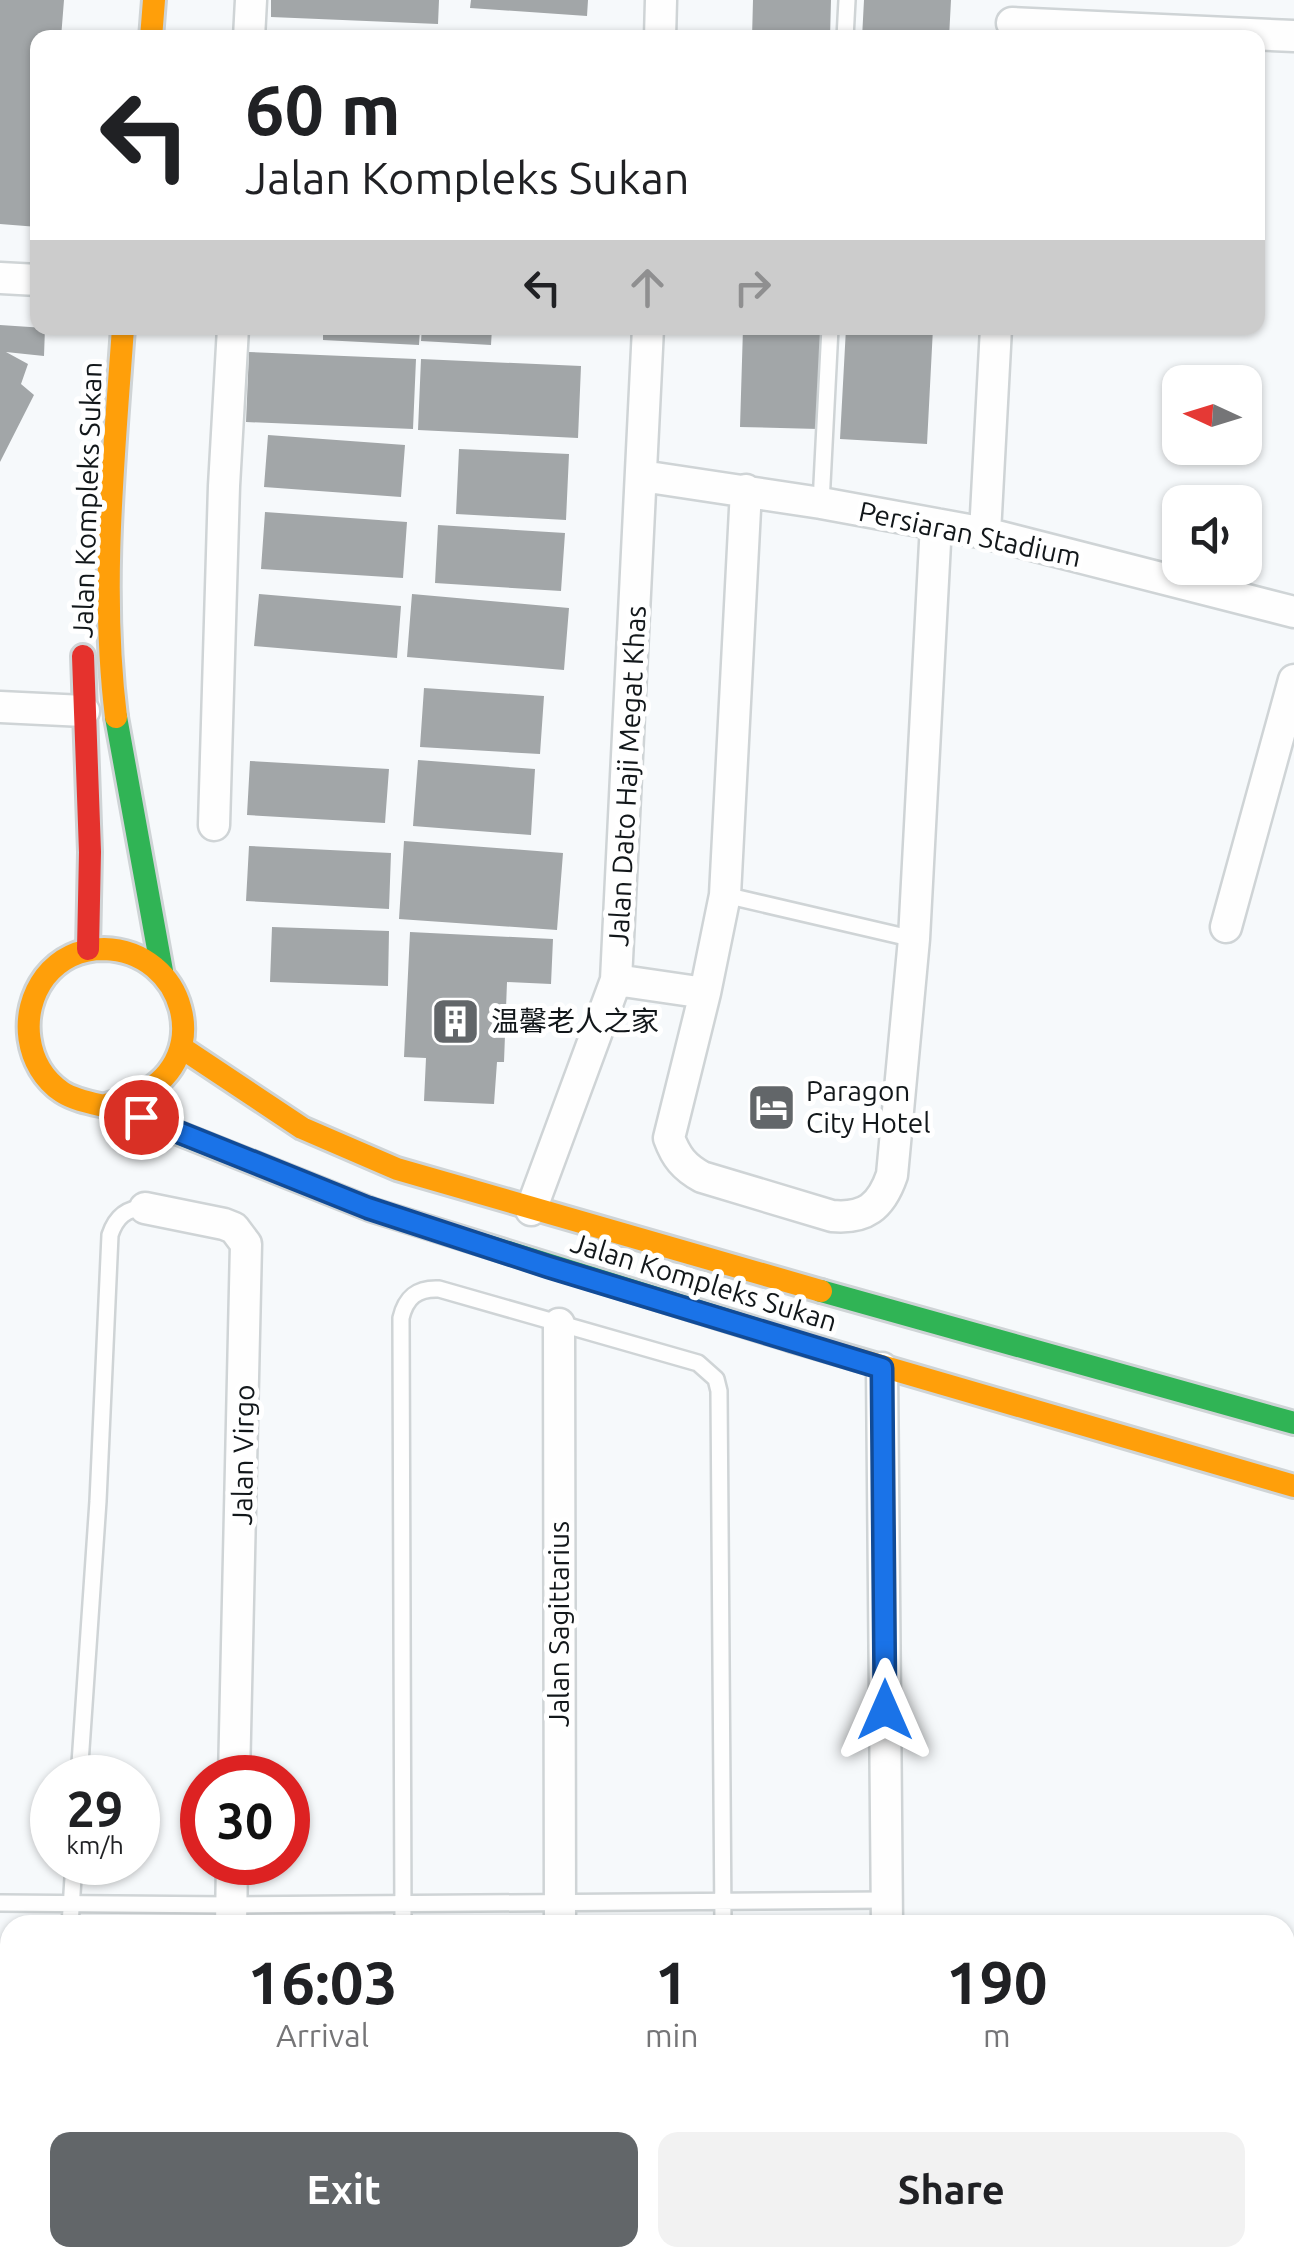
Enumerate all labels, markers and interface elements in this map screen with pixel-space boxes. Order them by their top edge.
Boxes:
icon: left [80,70,210,200]
text: 60 m [245,70,401,148]
text: Jalan Kompleks Sukan [245,152,690,203]
icon: left [515,260,570,315]
icon: ahead [620,260,675,315]
icon: right [725,260,780,315]
street label: Jalan Kompleks Sukan [66,361,107,639]
north arrow [1162,365,1262,465]
map controls [1162,365,1262,585]
button: sound [1162,485,1262,585]
street label: Persiaran Stadium [856,495,1084,572]
street label: Jalan Dato Haji Megat Khas [602,605,651,947]
building icon: 温馨老人之家 [430,995,482,1047]
place label: 温馨老人之家 [491,1005,659,1036]
pin [99,1075,184,1160]
place label: Paragon City Hotel [806,1075,931,1138]
hotel icon: Paragon City Hotel [745,1081,797,1133]
icon: arrive [114,1090,169,1145]
street label: Jalan Kompleks Sukan [567,1226,841,1337]
street label: Jalan Virgo [226,1384,259,1526]
street label: Jalan Sagittarius [543,1521,574,1727]
position arrow [833,1658,937,1762]
speed limit sign: 30 [180,1755,310,1885]
text: 29 [67,1780,123,1836]
text: km/h [66,1831,124,1859]
text: 16:03 [247,1948,398,2015]
text: 1 [655,1948,689,2015]
text: 190 [946,1948,1048,2015]
text: Arrival [276,2017,369,2053]
text: min [645,2017,699,2053]
text: m [983,2017,1011,2053]
button: Exit [50,2132,638,2247]
button: Share [658,2132,1245,2247]

